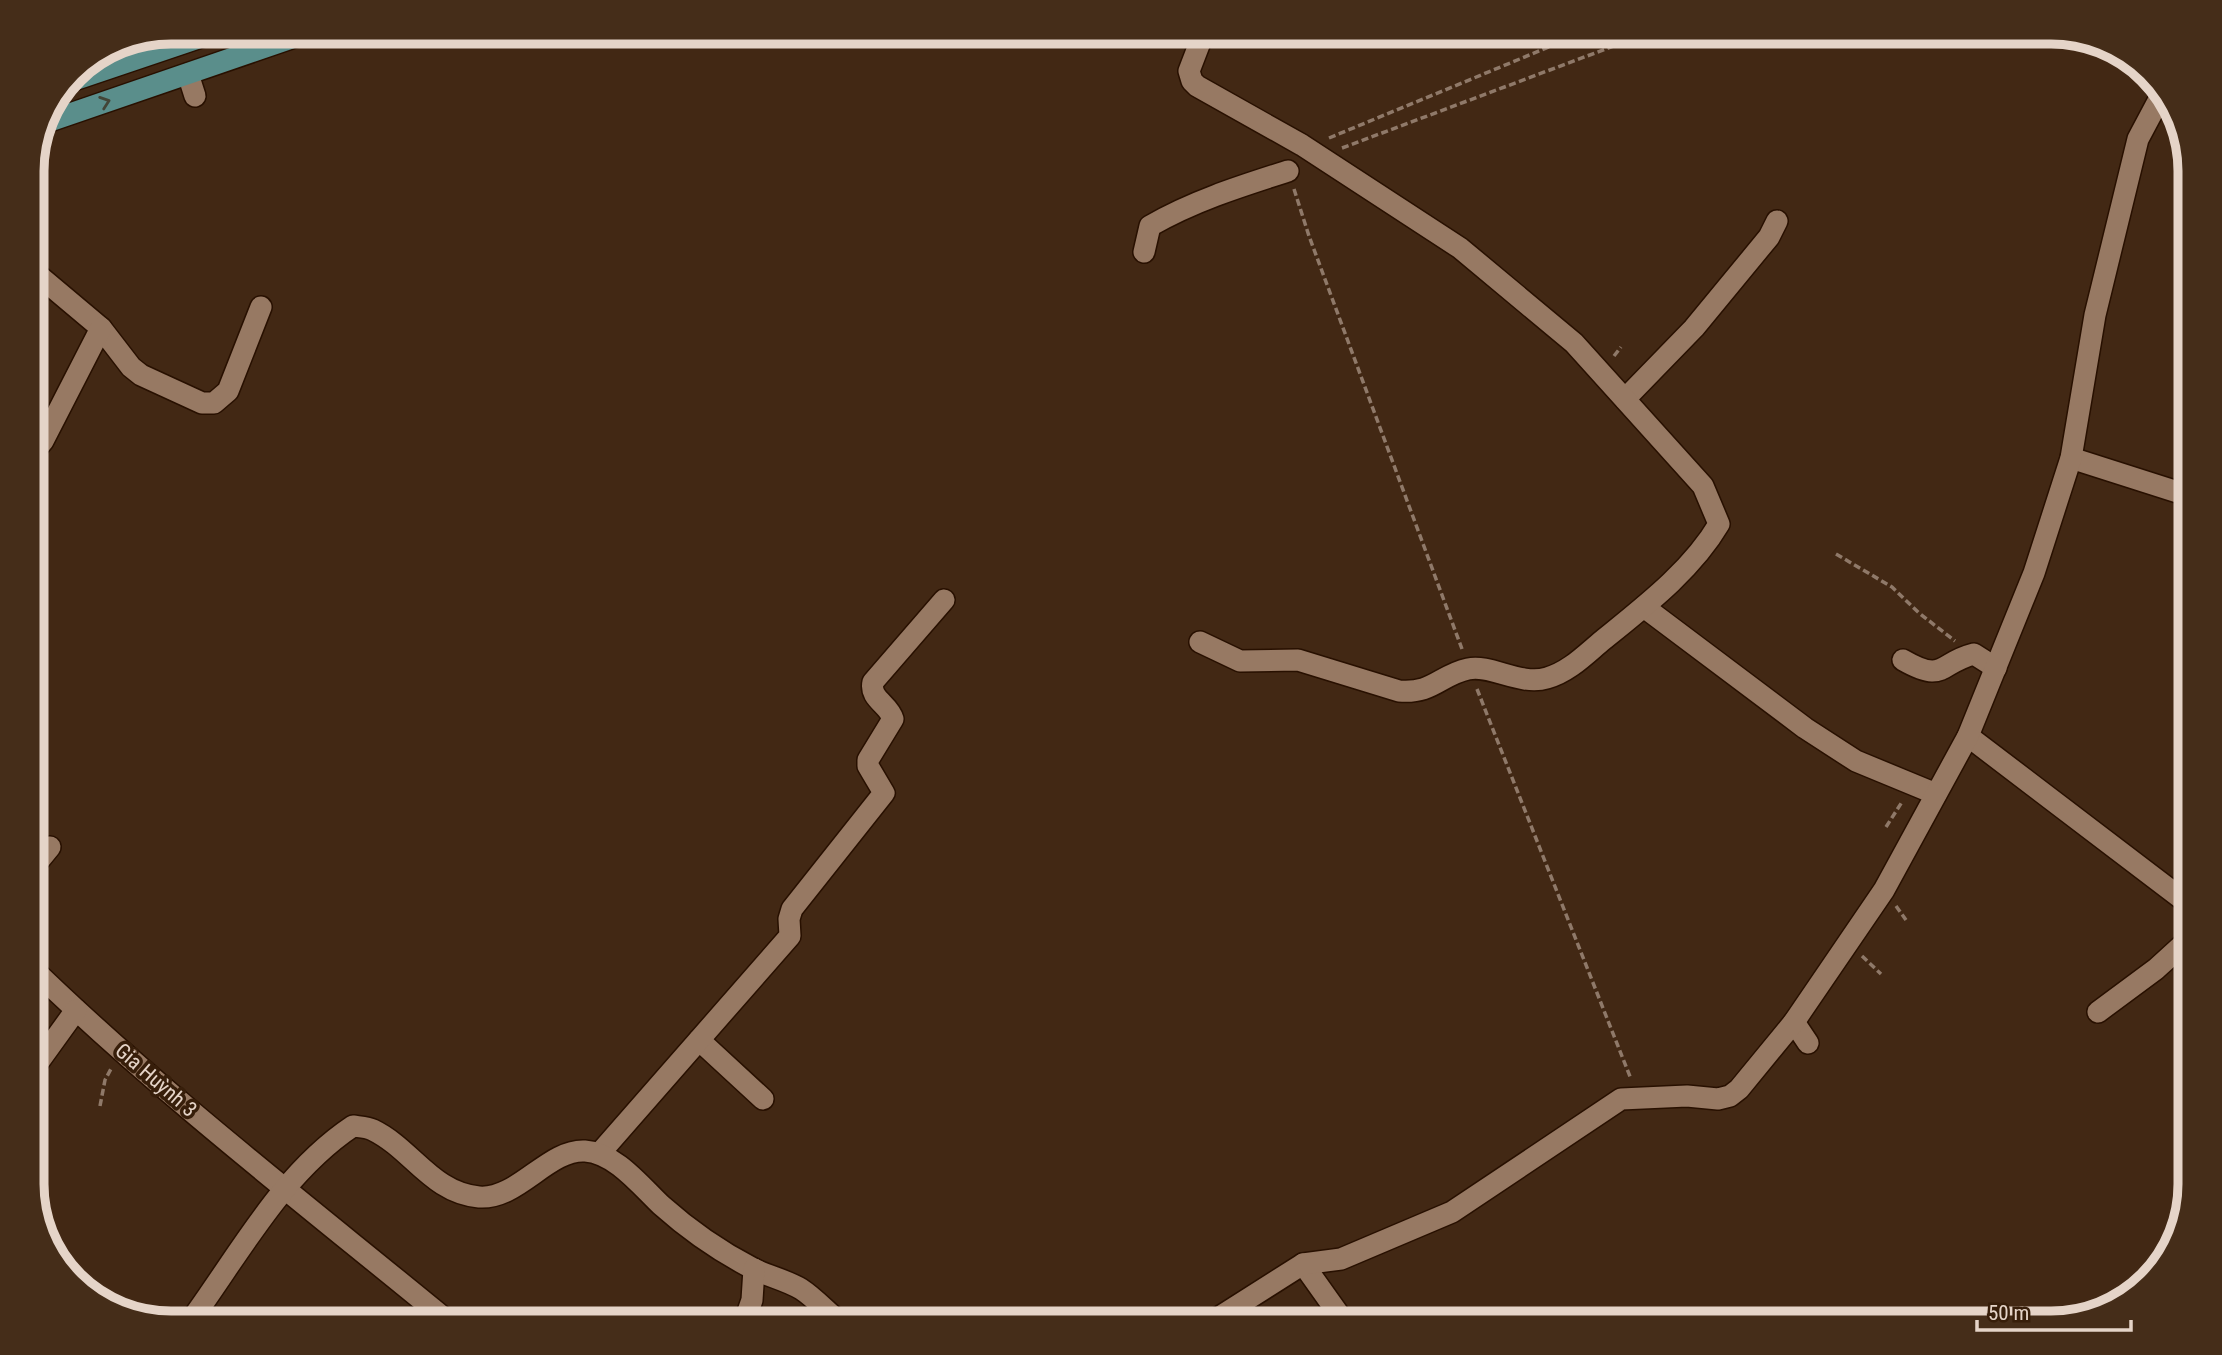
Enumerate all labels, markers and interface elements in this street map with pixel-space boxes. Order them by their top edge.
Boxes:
one-way arrow [99,96,111,110]
street label: Gia Huỳnh 3 [111,1038,201,1122]
scale bar [1977,1288,2131,1332]
text: 50 m [1988,1301,2029,1325]

